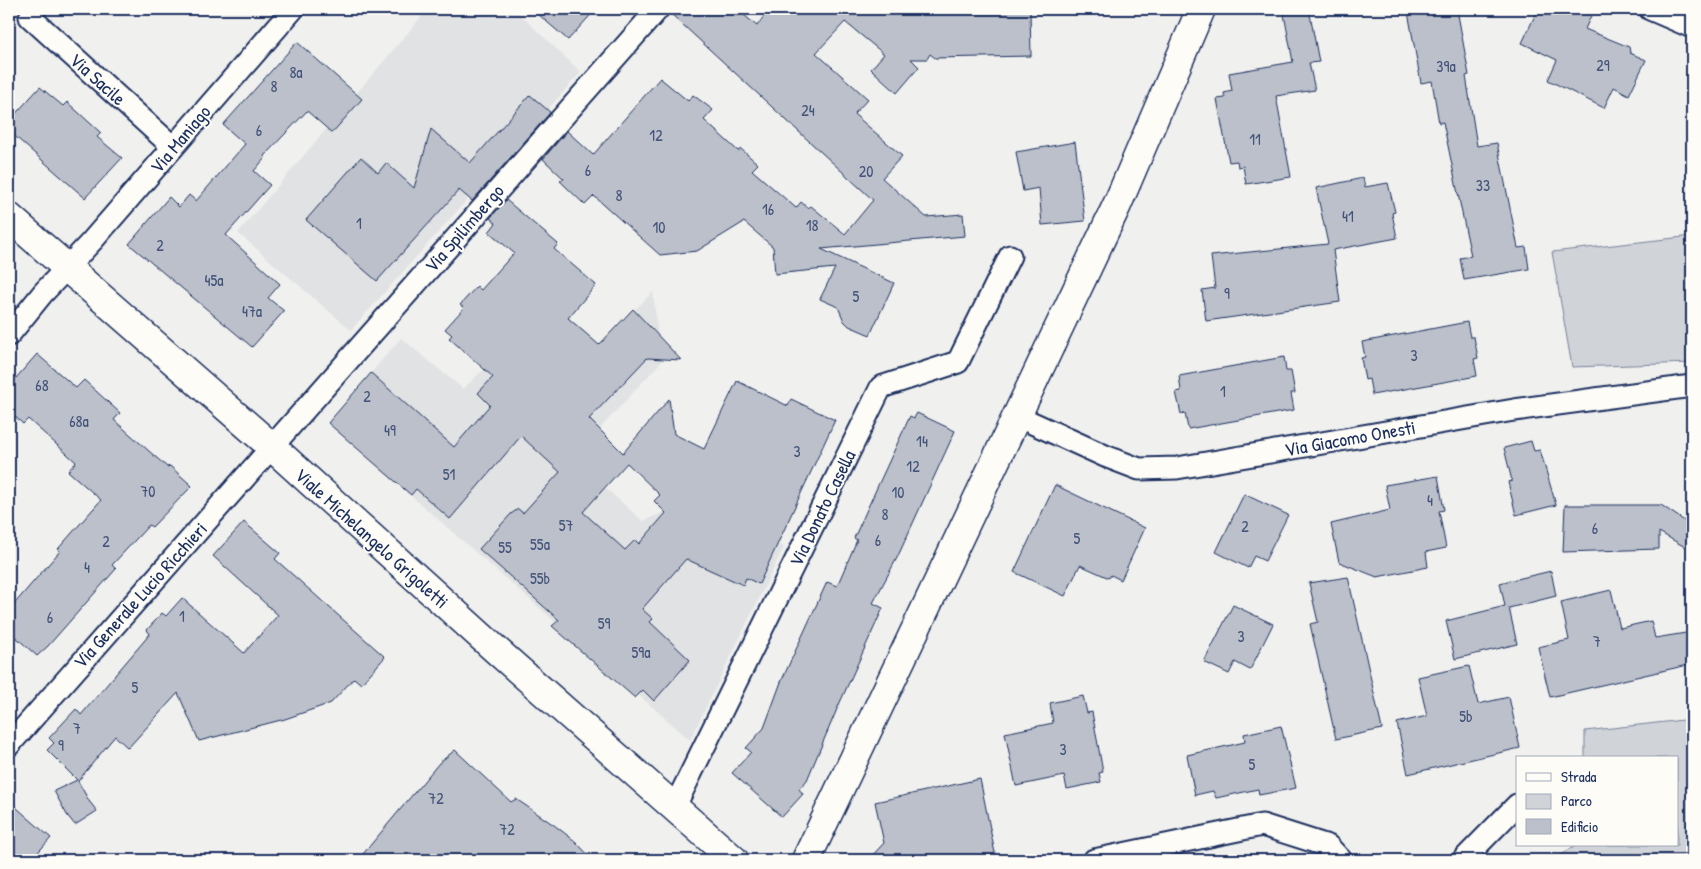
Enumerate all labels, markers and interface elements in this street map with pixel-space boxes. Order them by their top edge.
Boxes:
street label: Via Sacile [64,47,132,111]
house number: 29 [1596,54,1610,76]
house number: 39a [1436,55,1456,77]
house number: 8a [289,61,303,83]
house number: 8 [271,75,278,97]
street label: Via Maniago [144,99,217,179]
house number: 24 [801,99,815,121]
house number: 6 [256,119,262,141]
house number: 12 [649,124,663,146]
house number: 11 [1249,128,1261,150]
house number: 6 [585,159,591,181]
house number: 20 [859,160,873,182]
house number: 33 [1476,174,1490,196]
street label: Via Spilimbergo [418,178,510,278]
house number: 8 [616,184,623,206]
house number: 16 [762,198,774,220]
house number: 41 [1342,205,1354,227]
house number: 1 [356,212,362,234]
house number: 18 [806,214,818,236]
house number: 10 [653,216,665,238]
house number: 2 [156,234,164,256]
house number: 45a [204,269,224,291]
house number: 9 [1224,282,1230,304]
house number: 5 [853,285,860,307]
house number: 47a [242,300,262,322]
house number: 3 [1410,344,1418,366]
house number: 68 [35,374,49,396]
house number: 1 [1220,380,1226,402]
house number: 2 [363,385,371,407]
house number: 68a [69,410,89,432]
street label: Via Giacomo Onesti [1283,414,1417,462]
house number: 49 [384,419,396,441]
house number: 14 [916,430,928,452]
house number: 3 [793,440,801,462]
street label: Via Donato Casella [783,445,862,571]
house number: 12 [906,455,920,477]
street label: Viale Michelangelo Grigoletti [289,462,455,614]
house number: 51 [443,463,455,485]
house number: 70 [140,480,156,502]
house number: 10 [892,481,904,503]
house number: 4 [1427,489,1433,511]
house number: 8 [882,503,889,525]
house number: 57 [559,514,573,536]
house number: 2 [1241,515,1249,537]
street label: Via Generale Lucio Ricchieri [67,516,213,674]
house number: 6 [1592,517,1598,539]
house number: 5 [1074,527,1081,549]
house number: 6 [875,529,881,551]
house number: 2 [102,530,110,552]
house number: 55a [530,533,550,555]
house number: 55 [498,536,512,558]
house number: 4 [84,556,90,578]
house number: 55b [530,567,550,589]
house number: 1 [179,605,185,627]
house number: 6 [47,606,53,628]
house number: 59 [598,612,610,634]
house number: 3 [1237,625,1245,647]
house number: 7 [1593,630,1601,652]
house number: 59a [632,641,650,663]
house number: 5 [132,676,139,698]
house number: 5b [1459,705,1473,727]
house number: 7 [73,717,81,739]
house number: 9 [58,734,64,756]
house number: 3 [1059,738,1067,760]
house number: 5 [1249,753,1256,775]
legend [1516,756,1678,846]
text: Strada [1561,766,1597,787]
house number: 72 [428,787,444,809]
text: Parco [1561,790,1592,811]
text: Edificio [1561,816,1598,837]
house number: 72 [499,818,515,840]

